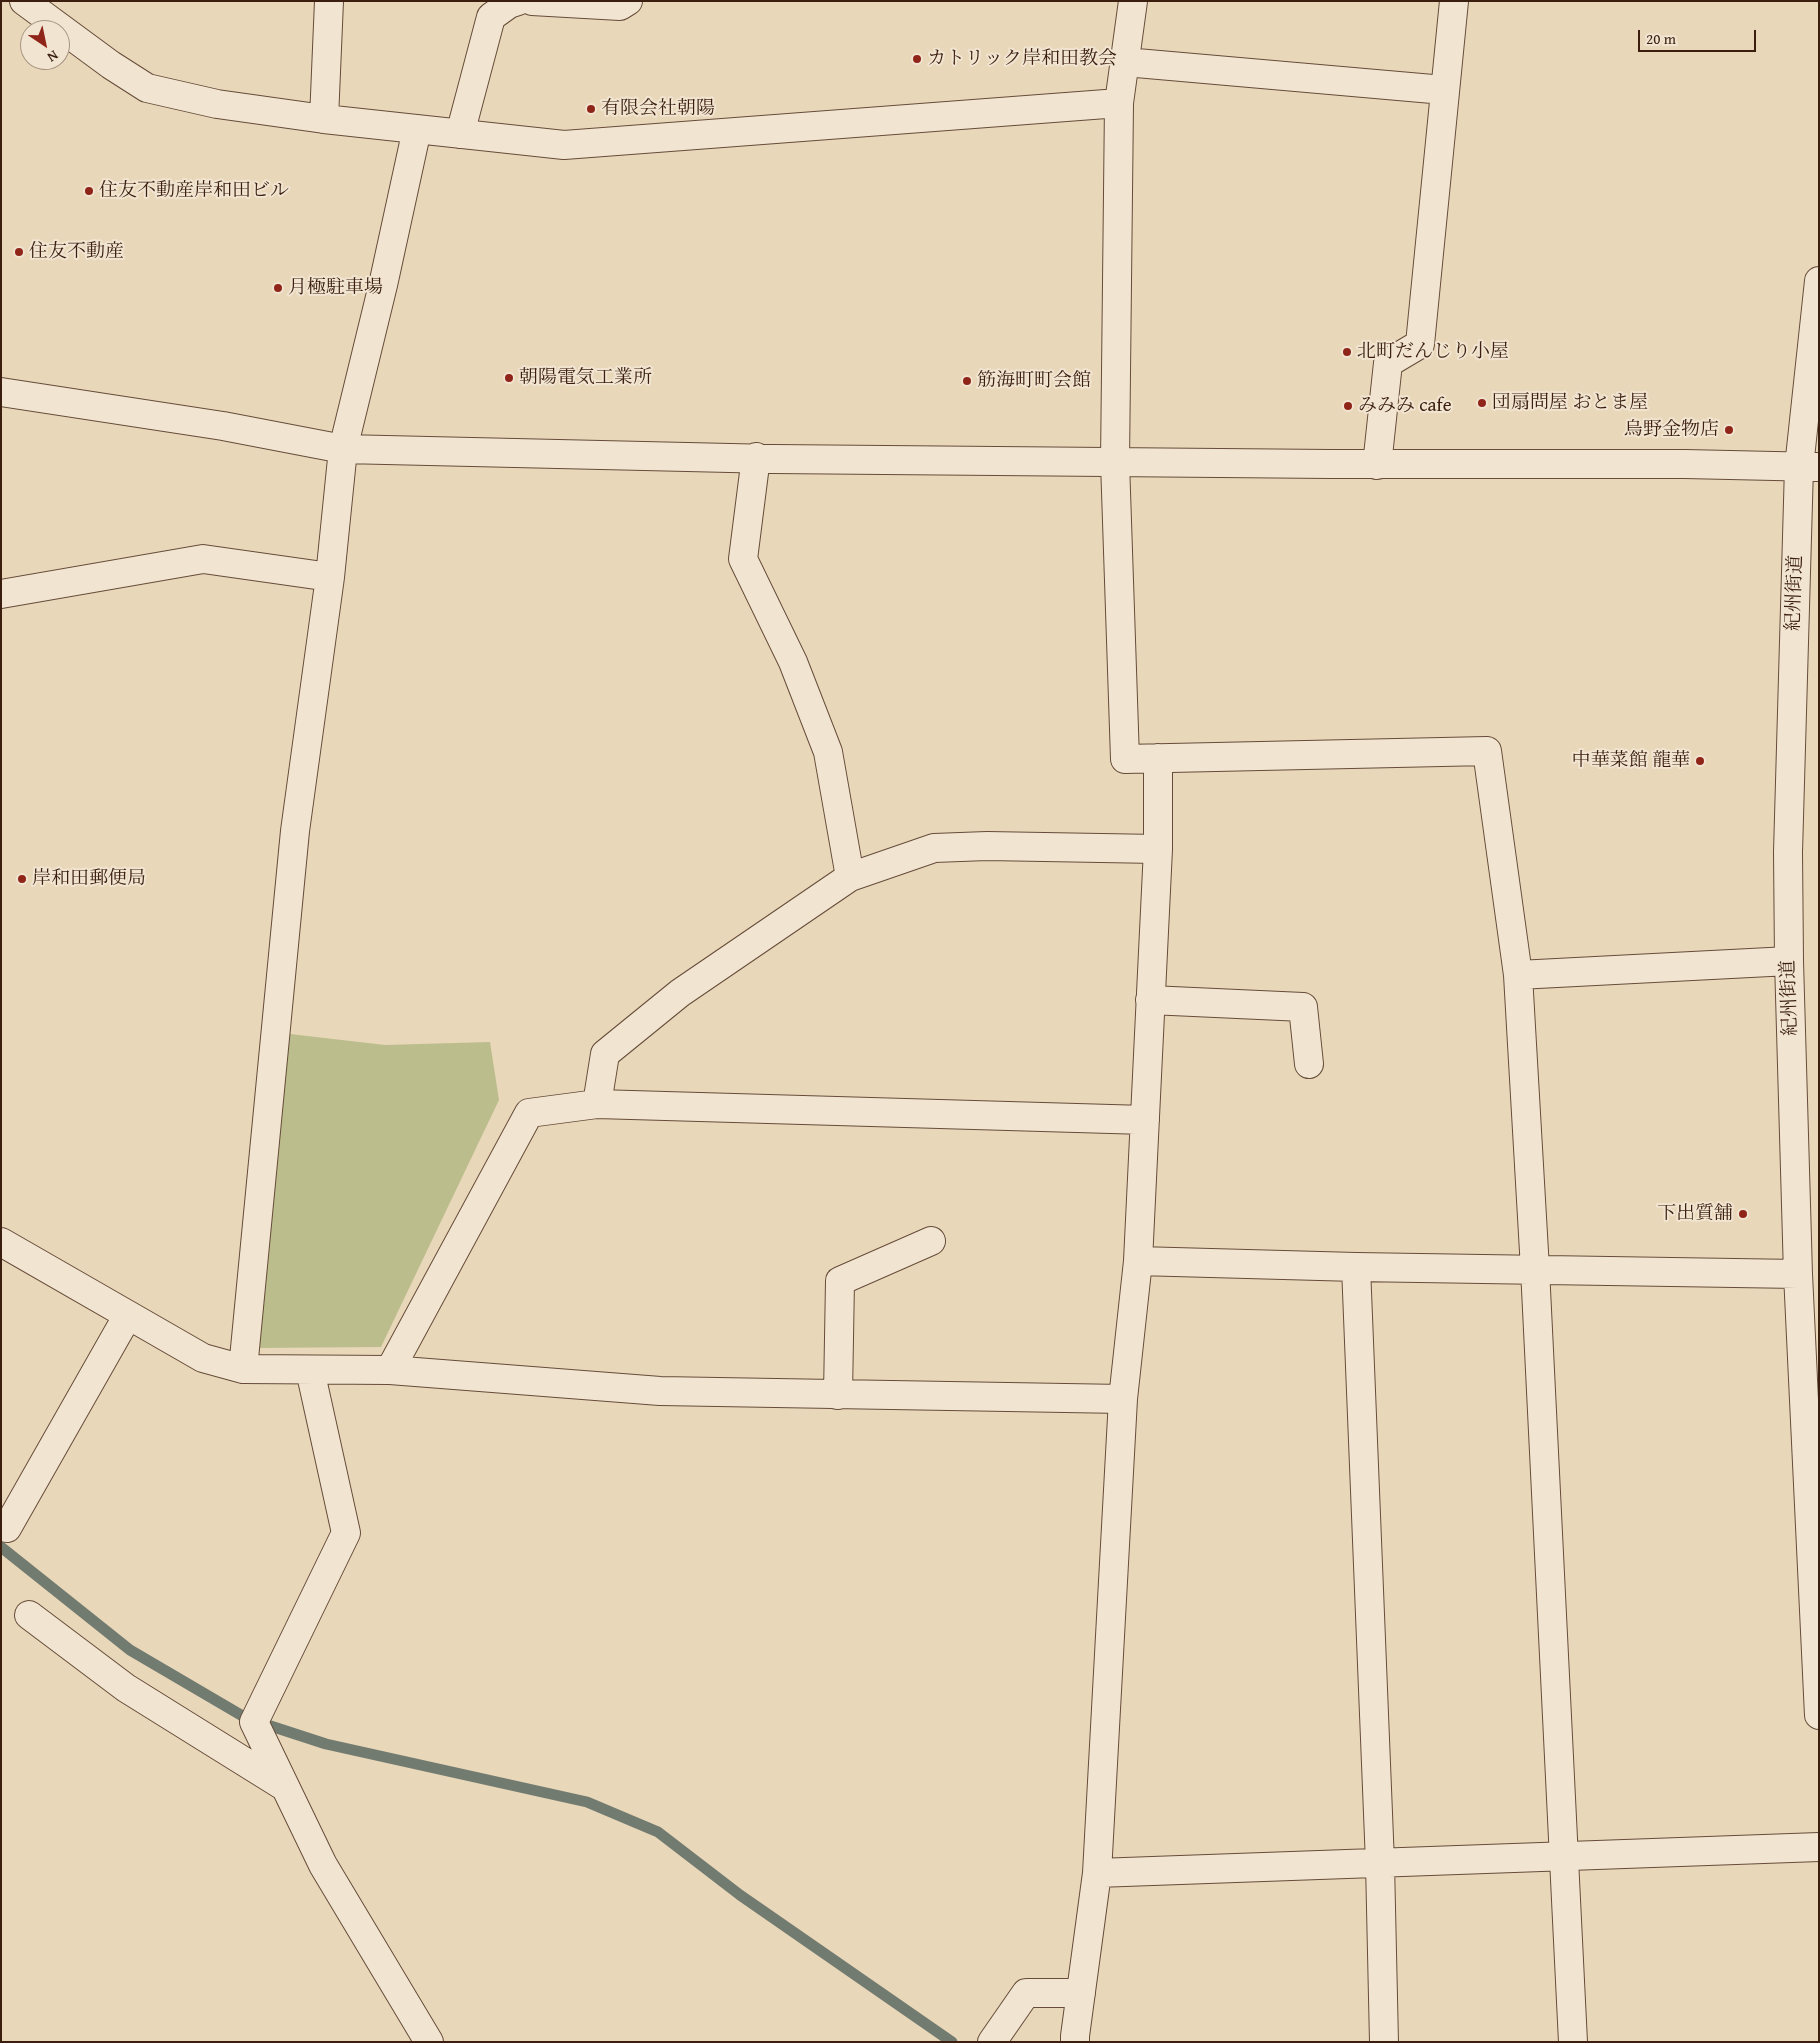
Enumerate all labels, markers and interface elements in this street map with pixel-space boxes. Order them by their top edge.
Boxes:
north arrow [20,20,70,70]
scale bar [1640,20,1758,52]
text: 20 m [1646,28,1676,49]
text: N [43,46,62,68]
place label: カトリック岸和田教会 [927,48,1117,70]
marker: カトリック岸和田教会 [911,53,923,65]
place label: 有限会社朝陽 [601,98,715,120]
marker: 有限会社朝陽 [585,103,597,115]
place label: 住友不動産岸和田ビル [99,180,289,202]
marker: 住友不動産岸和田ビル [83,185,95,197]
place label: 住友不動産 [29,241,124,263]
marker: 住友不動産 [13,246,25,258]
place label: 月極駐車場 [288,277,383,299]
marker: 月極駐車場 [272,282,284,294]
place label: 北町だんじり小屋 [1357,341,1509,363]
marker: 北町だんじり小屋 [1341,346,1353,358]
place label: 朝陽電気工業所 [519,367,652,389]
place label: 筋海町町会館 [977,370,1091,392]
marker: 朝陽電気工業所 [503,372,515,384]
marker: 筋海町町会館 [961,375,973,387]
place label: 団扇問屋 おとま屋 [1492,392,1648,414]
place label: みみみ cafe [1358,395,1452,417]
marker: 団扇問屋 おとま屋 [1476,397,1488,409]
marker: みみみ cafe [1342,400,1354,412]
place label: 烏野金物店 [1624,419,1719,441]
marker: 烏野金物店 [1723,424,1735,436]
street label: 紀州街道 [1782,555,1808,631]
place label: 中華菜館 龍華 [1572,750,1690,772]
marker: 中華菜館 龍華 [1694,755,1706,767]
place label: 岸和田郵便局 [32,868,146,890]
marker: 岸和田郵便局 [16,873,28,885]
street label: 紀州街道 [1777,960,1803,1036]
place label: 下出質舗 [1657,1203,1733,1225]
marker: 下出質舗 [1737,1208,1749,1220]

